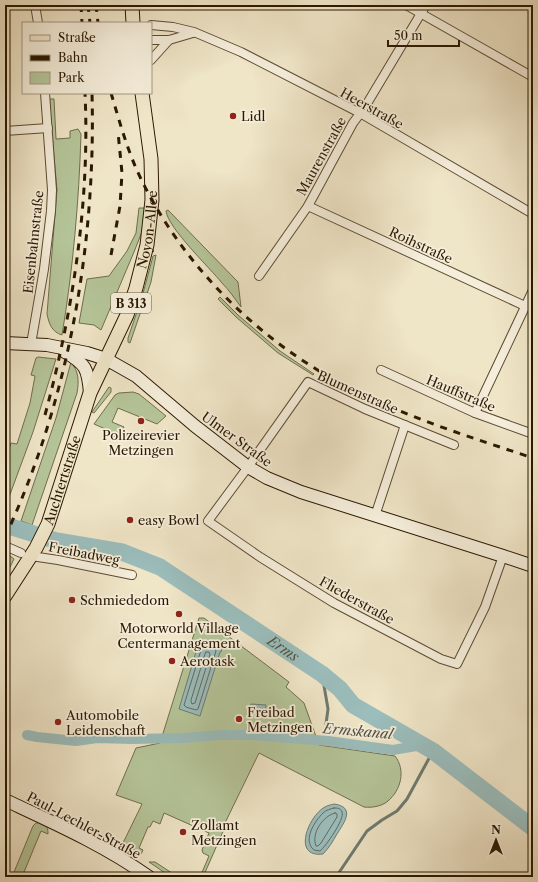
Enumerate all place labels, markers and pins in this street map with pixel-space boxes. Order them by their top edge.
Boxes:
place label: Lidl [241,108,265,124]
marker: Lidl [228,111,238,121]
marker: Polizeirevier Metzingen [136,416,146,426]
place label: Polizeirevier Metzingen [102,427,181,458]
place label: easy Bowl [138,512,199,528]
marker: easy Bowl [125,515,135,525]
place label: Schmiededom [80,592,169,608]
marker: Schmiededom [67,595,77,605]
marker: Motorworld Village Centermanagement [174,609,184,619]
place label: Motorworld Village Centermanagement [118,620,241,651]
place label: Aerotask [179,653,235,669]
marker: Aerotask [167,656,177,666]
place label: Freibad Metzingen [247,704,313,735]
place label: Automobile Leidenschaft [65,707,146,738]
marker: Freibad Metzingen [234,714,244,724]
marker: Automobile Leidenschaft [53,717,63,727]
place label: Zollamt Metzingen [191,817,257,848]
marker: Zollamt Metzingen [178,827,188,837]

